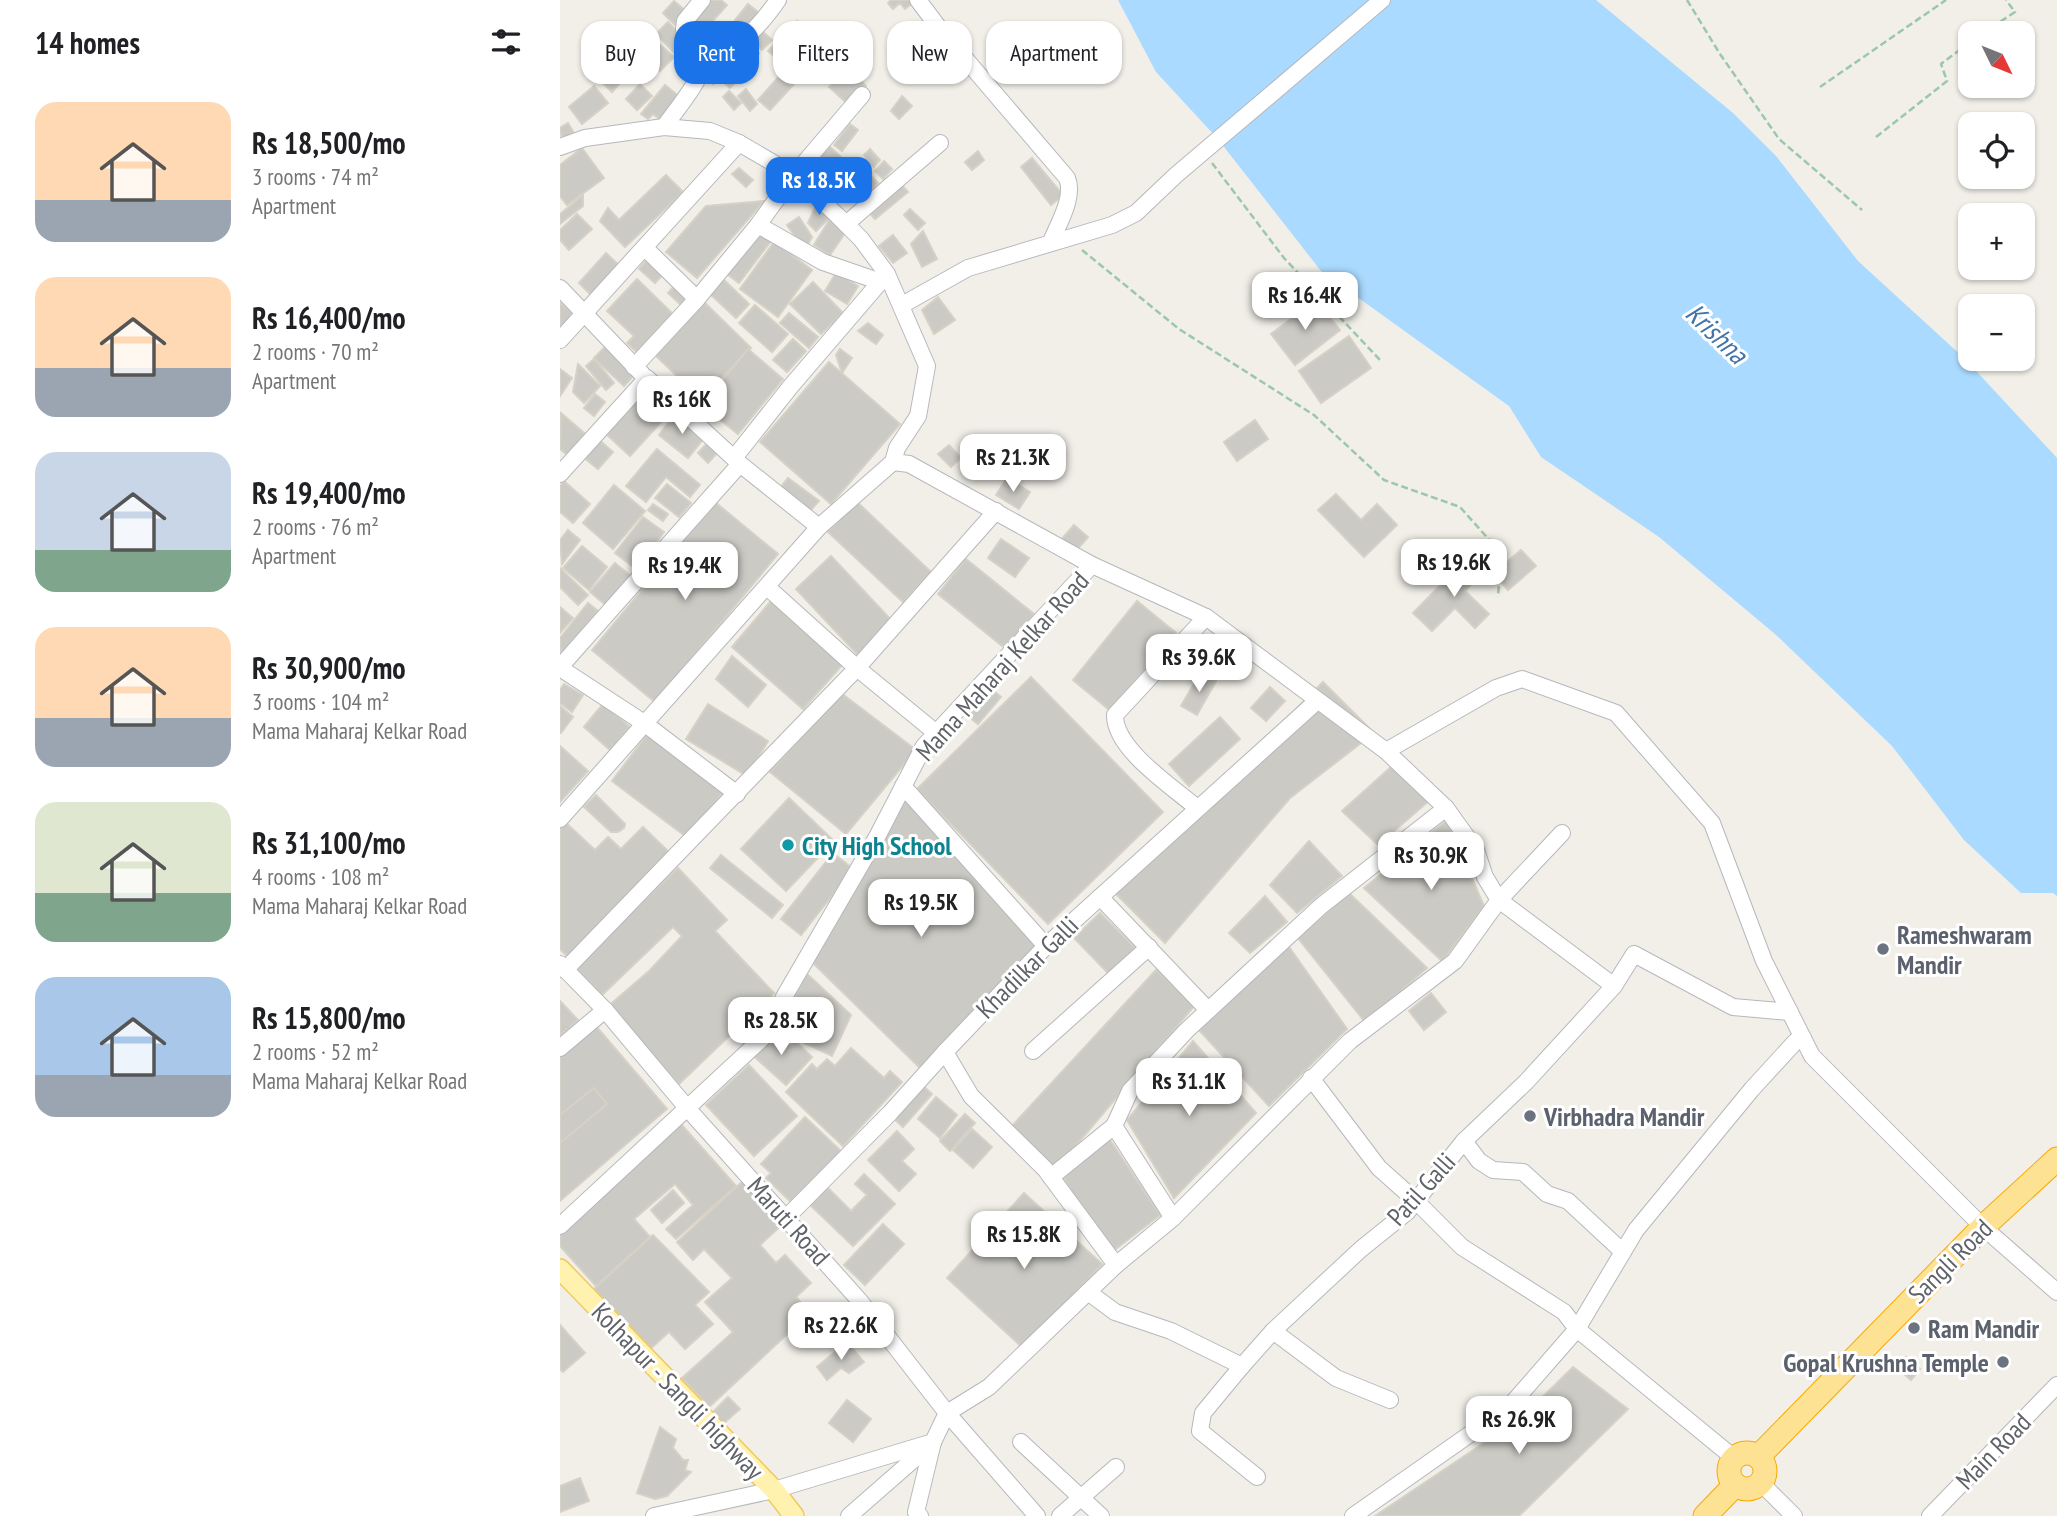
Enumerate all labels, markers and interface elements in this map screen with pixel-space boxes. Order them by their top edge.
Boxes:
chip: Buy [581,21,660,84]
chip: Rent [674,21,759,84]
chip: Filters [773,21,873,84]
chip: New [887,21,972,84]
chip: Apartment [986,21,1122,84]
north arrow [1958,21,2035,98]
map controls [1958,21,2035,371]
text: 14 homes [35,23,140,62]
icon: filters [487,23,525,61]
button: locate [1958,112,2035,189]
text: Rs 18,500/mo [252,123,406,162]
icon: home [91,130,175,214]
pin: Rs 18.5K [747,158,891,217]
text: 3 rooms · 74 m² [252,162,379,191]
text: Rs 18.5K [782,165,856,194]
text: Apartment [252,191,336,220]
button: + [1958,203,2035,280]
pin: Rs 16.4K [1233,272,1377,332]
text: Rs 16.4K [1268,280,1342,309]
button: − [1958,294,2035,371]
water label: Krishna [1678,295,1757,373]
text: Rs 16,400/mo [252,298,406,337]
icon: home [91,305,175,389]
text: 2 rooms · 70 m² [252,337,379,366]
text: Apartment [252,366,336,395]
pin: Rs 16K [625,376,739,436]
text: Rs 16K [653,384,711,413]
pin: Rs 21.3K [941,434,1085,494]
text: Rs 21.3K [976,442,1050,471]
text: Rs 19,400/mo [252,473,406,512]
icon: home [91,480,175,564]
text: 2 rooms · 76 m² [252,512,379,541]
pin: Rs 19.6K [1382,540,1526,599]
text: Apartment [252,541,336,570]
pin: Rs 19.4K [613,542,757,602]
text: Rs 19.6K [1417,547,1491,576]
text: Rs 19.4K [648,550,722,579]
street label: Mama Maharaj Kelkar Road [908,565,1096,767]
pin: Rs 39.6K [1127,634,1271,694]
text: Rs 39.6K [1162,642,1236,671]
text: Rs 30,900/mo [252,648,406,687]
icon: home [91,655,175,739]
text: 3 rooms · 104 m² [252,687,389,716]
text: Mama Maharaj Kelkar Road [252,716,467,745]
text: Rs 31,100/mo [252,823,406,862]
place label: City High School [802,829,952,862]
icon: home [91,830,175,914]
pin: Rs 30.9K [1359,832,1503,892]
marker: City High School [780,837,796,853]
text: Rs 30.9K [1394,840,1468,869]
text: 4 rooms · 108 m² [252,862,389,891]
pin: Rs 19.5K [849,880,993,939]
text: Rs 19.5K [884,887,958,916]
text: Mama Maharaj Kelkar Road [252,891,467,920]
street label: Khadilkar Galli [969,909,1085,1025]
place label: Rameshwaram Mandir [1897,918,2032,981]
marker: Rameshwaram Mandir [1875,941,1891,957]
text: Rs 15,800/mo [252,998,406,1037]
pin: Rs 28.5K [709,998,853,1057]
icon: home [91,1005,175,1089]
text: Rs 28.5K [744,1005,818,1034]
text: 2 rooms · 52 m² [252,1037,379,1066]
pin: Rs 31.1K [1117,1058,1261,1118]
text: Mama Maharaj Kelkar Road [252,1066,467,1095]
text: Rs 31.1K [1152,1066,1226,1095]
place label: Virbhadra Mandir [1543,1100,1705,1133]
marker: Virbhadra Mandir [1522,1108,1538,1124]
street label: Patil Galli [1380,1146,1462,1232]
street label: Maruti Road [741,1170,837,1272]
pin: Rs 15.8K [952,1212,1096,1271]
street label: Sangli Road [1901,1212,1999,1310]
text: Rs 15.8K [987,1219,1061,1248]
street label: Kolhapur - Sangli highway [585,1295,771,1487]
pin: Rs 22.6K [769,1302,913,1362]
text: Rs 22.6K [804,1310,878,1339]
place label: Ram Mandir [1928,1312,2039,1345]
marker: Ram Mandir [1906,1320,1922,1336]
place label: Gopal Krushna Temple [1783,1346,1989,1379]
marker: Gopal Krushna Temple [1995,1354,2011,1370]
pin: Rs 26.9K [1447,1396,1591,1456]
text: Rs 26.9K [1482,1404,1556,1433]
street label: Main Road [1949,1406,2037,1496]

